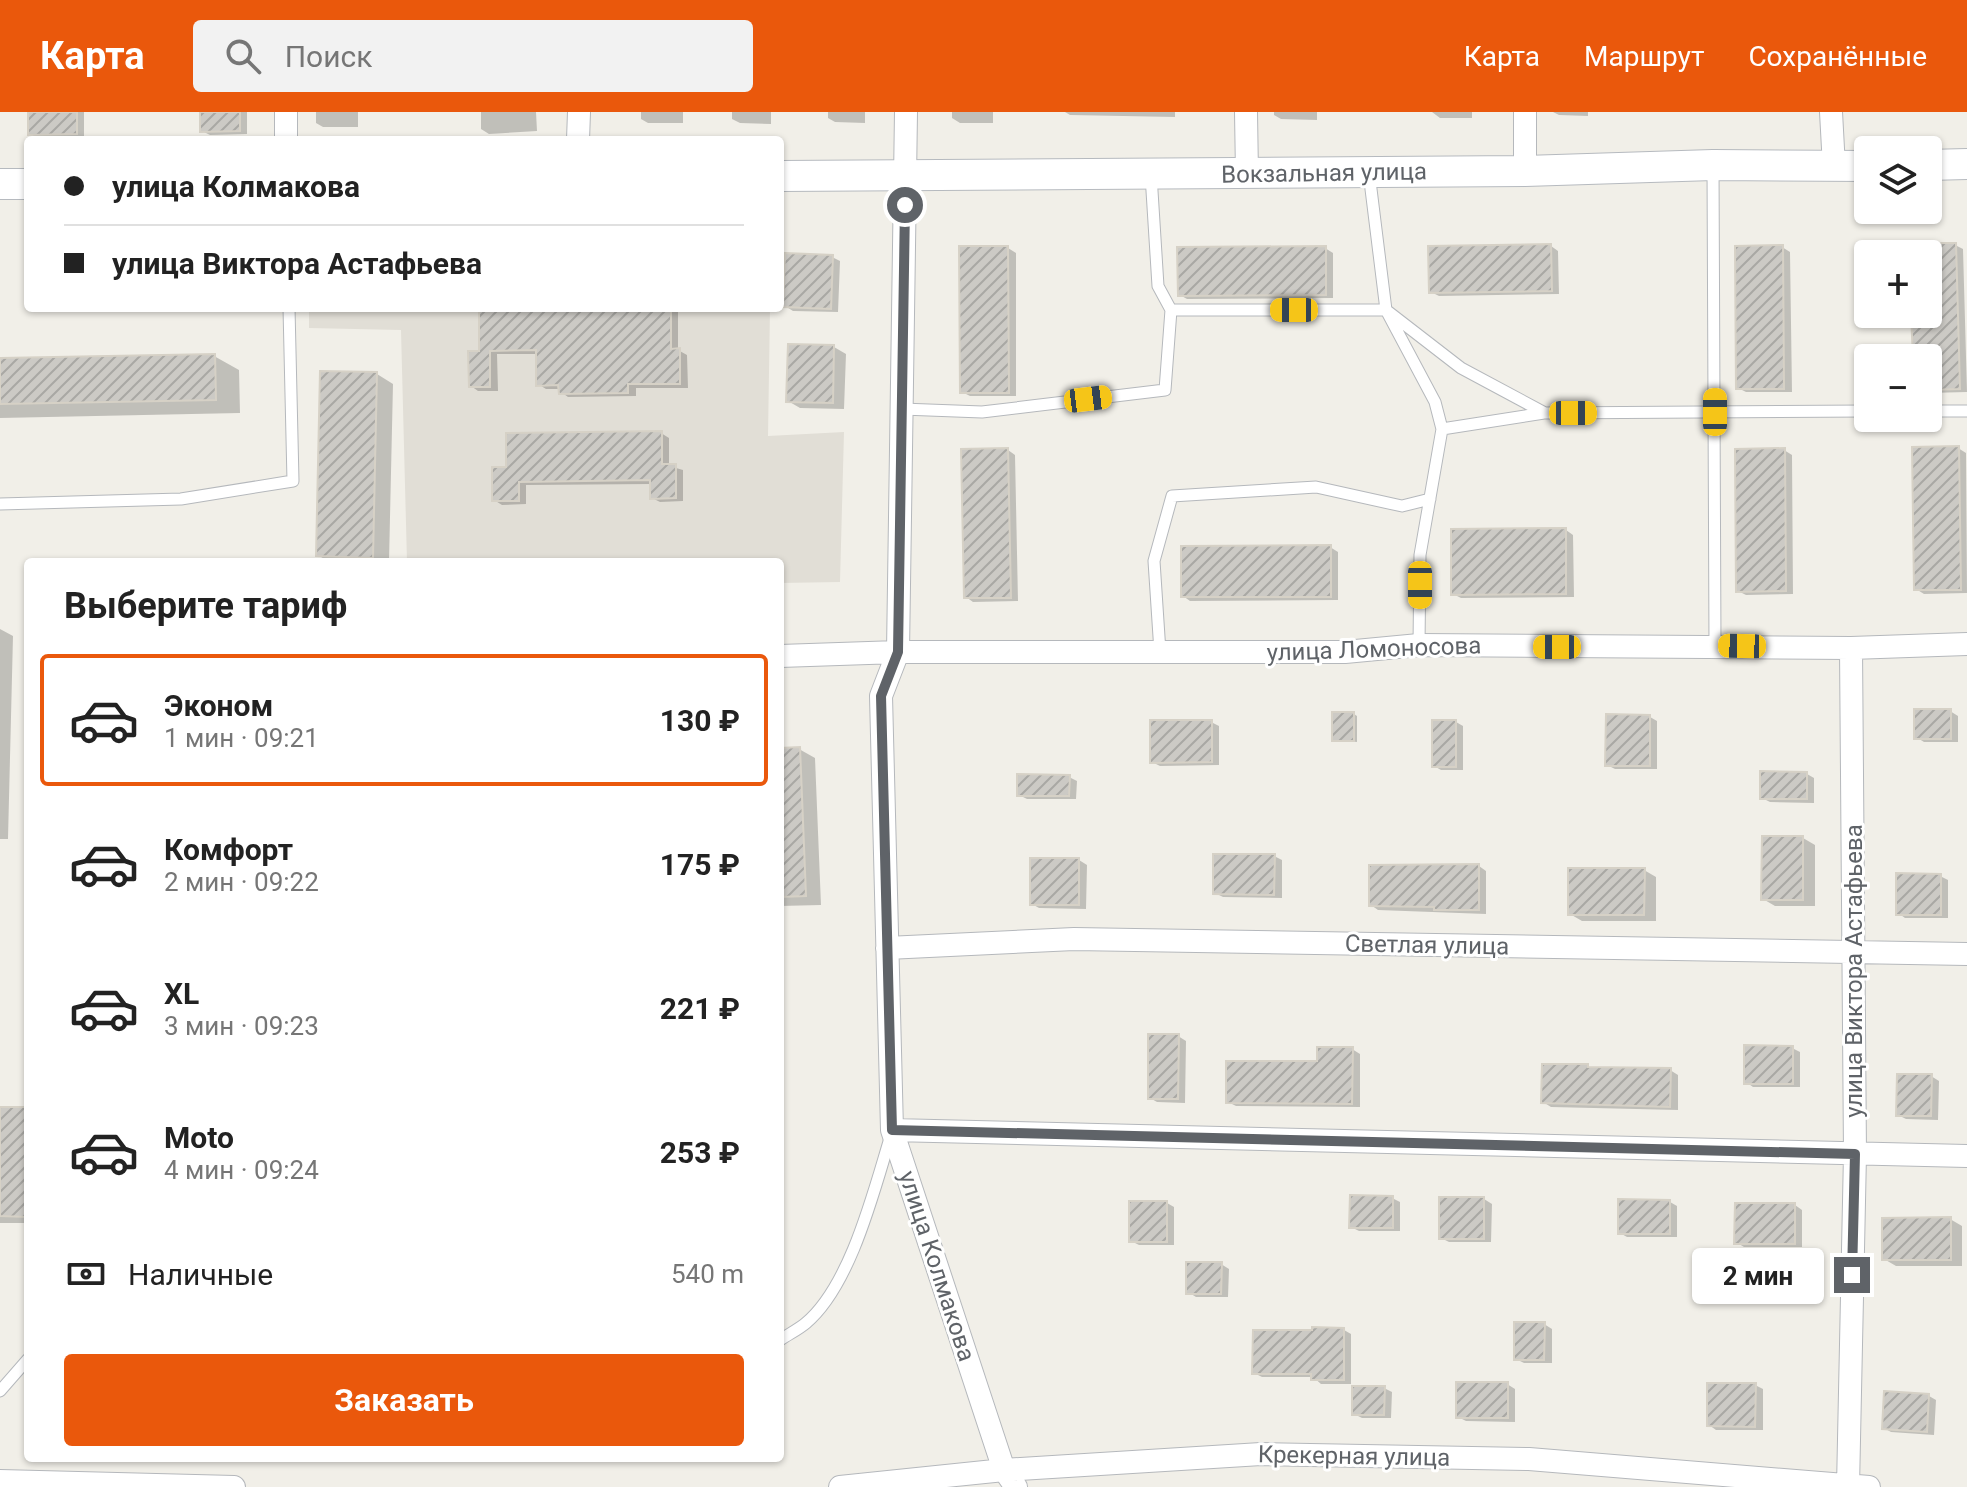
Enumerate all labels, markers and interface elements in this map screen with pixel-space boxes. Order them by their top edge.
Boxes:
search box [193,20,753,92]
text: Карта [40,34,145,78]
icon: search [221,34,265,78]
text: Поиск [285,39,372,74]
text: Карта [1464,40,1540,73]
text: Маршрут [1584,40,1704,73]
text: Сохранённые [1748,40,1927,73]
map controls [1854,136,1942,432]
button: layers [1854,136,1942,224]
street label: Вокзальная улица [1221,157,1427,189]
text: улица Колмакова [112,169,360,204]
route start [887,187,923,223]
button: + [1854,240,1942,328]
text: улица Виктора Астафьева [112,246,482,281]
car [1270,298,1318,322]
button: − [1854,344,1942,432]
car [1063,384,1113,414]
car [1703,388,1727,436]
car [1549,401,1597,425]
car [1408,561,1432,609]
text: Выберите тариф [64,585,347,627]
street label: улица Ломоносова [1266,631,1482,667]
car [1718,634,1766,658]
car [1533,635,1581,659]
icon: car [68,684,140,756]
text: Эконом [164,688,273,723]
text: 130 ₽ [660,703,740,738]
text: 1 мин · 09:21 [164,723,319,753]
street label: улица Виктора Астафьева [1840,824,1868,1118]
icon: car [68,828,140,900]
text: Комфорт [164,832,293,867]
text: 175 ₽ [660,847,740,882]
text: 2 мин · 09:22 [164,867,319,897]
street label: Светлая улица [1345,930,1509,960]
icon: car [68,972,140,1044]
text: XL [164,976,199,1011]
text: 221 ₽ [660,991,740,1026]
text: 3 мин · 09:23 [164,1011,319,1041]
icon: car [68,1116,140,1188]
text: Moto [164,1120,234,1155]
text: 253 ₽ [660,1135,740,1170]
text: 4 мин · 09:24 [164,1155,319,1185]
street label: улица Колмакова [893,1167,981,1365]
callout: 2 мин [1692,1247,1824,1303]
icon: cash [64,1252,108,1296]
text: Наличные [128,1257,273,1292]
route end [1834,1257,1870,1293]
text: 540 m [671,1259,744,1289]
text: 2 мин [1723,1261,1793,1291]
button: Заказать [64,1354,744,1446]
street label: Крекерная улица [1258,1440,1450,1472]

